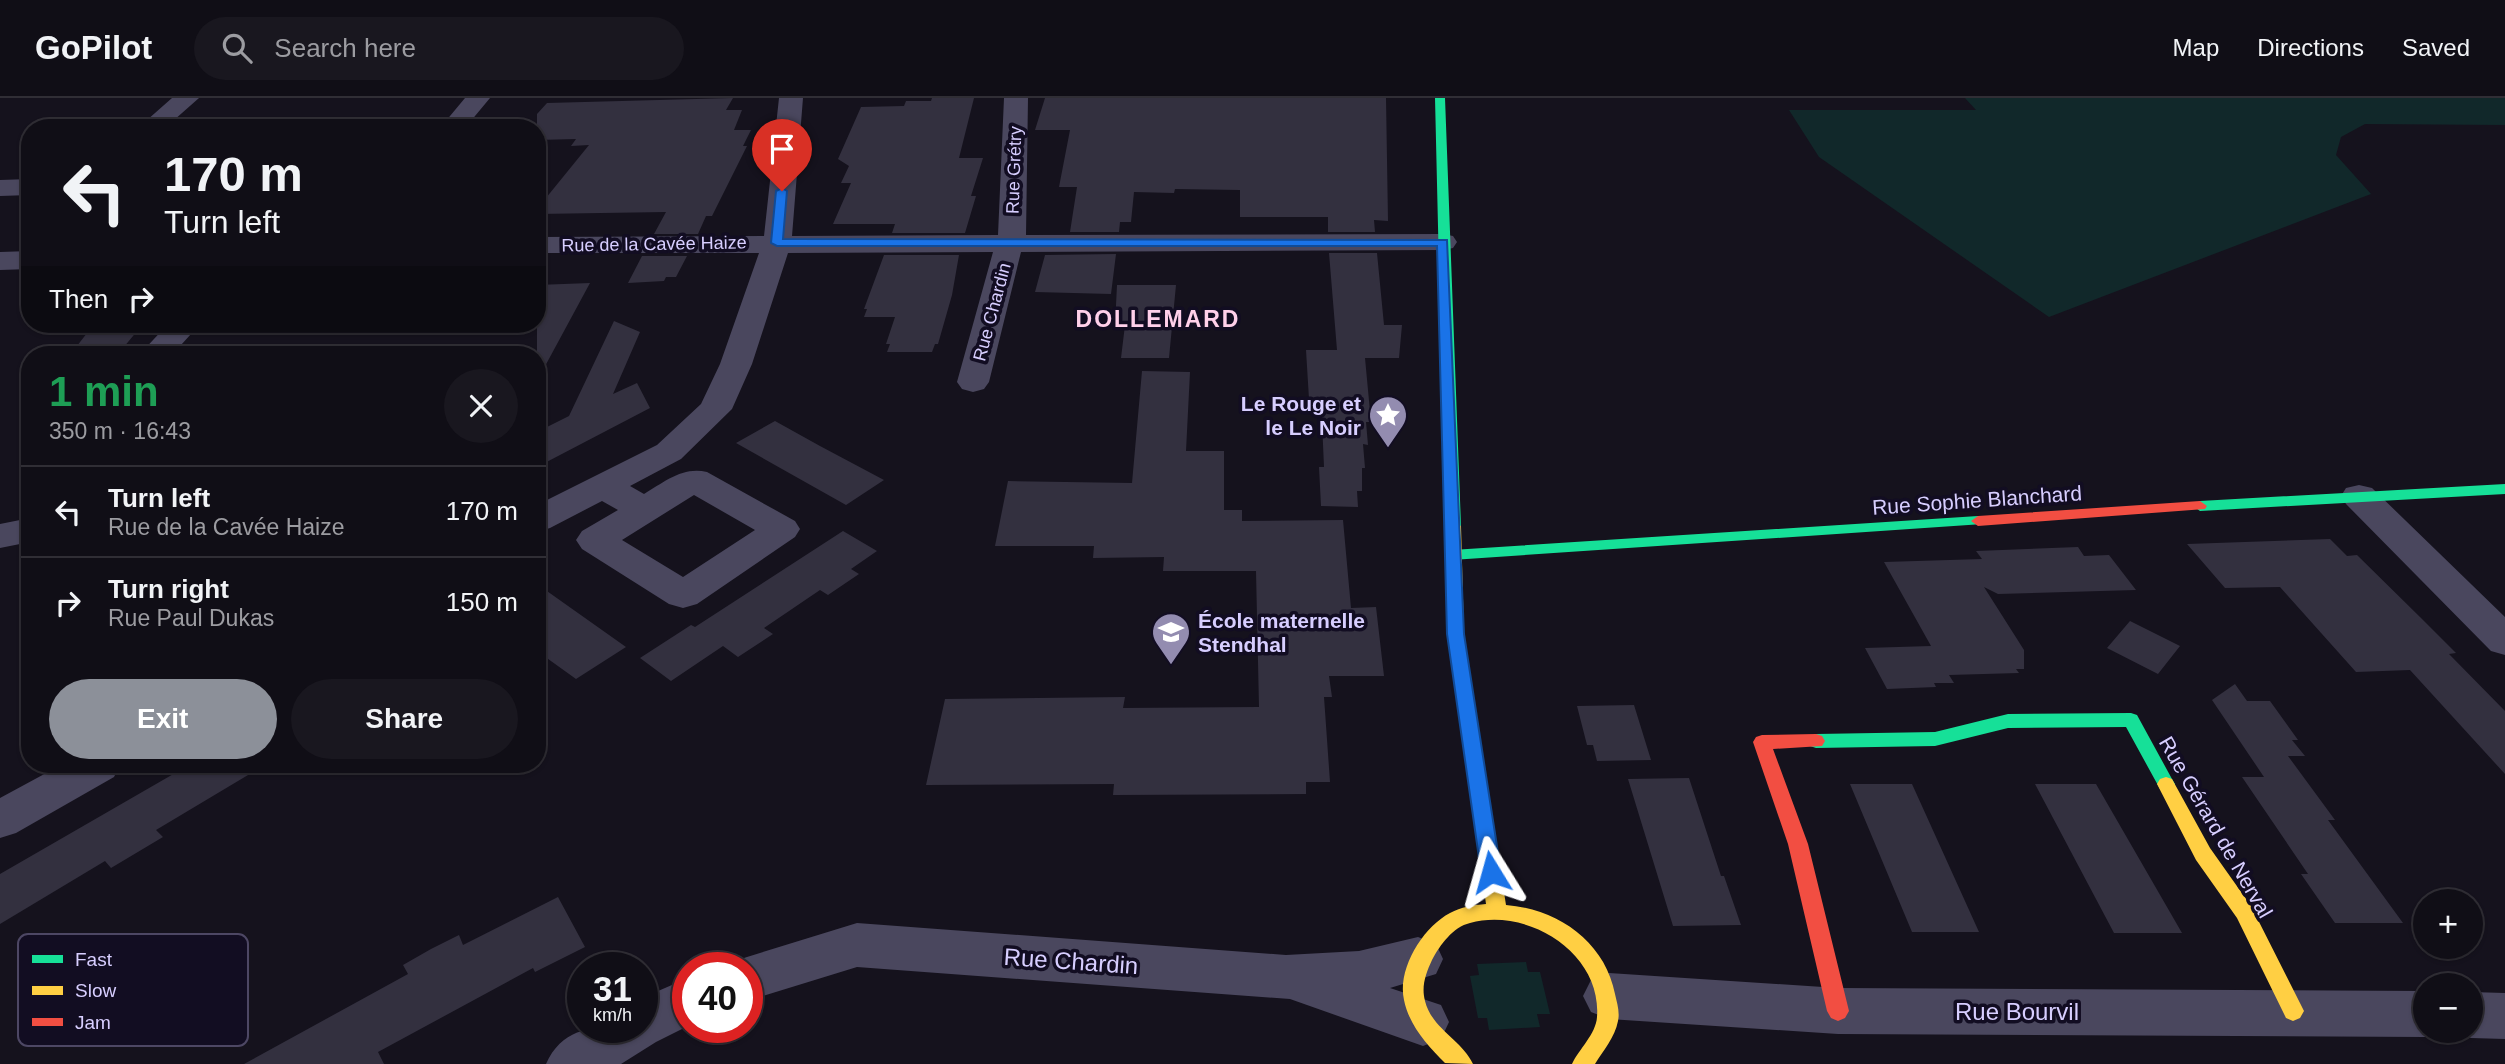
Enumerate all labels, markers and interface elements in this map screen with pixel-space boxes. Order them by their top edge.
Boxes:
search box [194,17,684,80]
text: GoPilot [35,29,152,66]
icon: search [218,29,256,67]
text: Search here [274,33,416,63]
text: Map [2173,34,2219,61]
text: Directions [2257,34,2364,61]
text: Saved [2402,34,2470,61]
pin [752,119,812,191]
street label: Rue Grétry [1002,126,1026,214]
icon: arrive [763,130,801,168]
icon: left [49,147,140,238]
text: 170 m [164,147,303,201]
text: Turn left [164,204,280,240]
street label: Rue de la Cavée Haize [561,232,747,256]
street label: Rue Chardin [969,261,1015,363]
icon: right [122,280,160,318]
text: Then [49,284,108,314]
district label: DOLLEMARD [1076,306,1240,332]
text: 1 min [49,368,159,415]
button: close [444,369,518,443]
place label: Le Rouge et le Le Noir [1241,392,1361,439]
place icon: Le Rouge et le Le Noir [1367,394,1409,449]
text: 350 m · 16:43 [49,418,191,444]
street label: Rue Sophie Blanchard [1871,481,2083,519]
text: Turn left [108,483,210,513]
icon: left [49,493,87,531]
text: 170 m [446,496,518,526]
text: Rue de la Cavée Haize [108,514,345,540]
text: Turn right [108,574,229,604]
icon: right [49,584,87,622]
text: 150 m [446,587,518,617]
text: Rue Paul Dukas [108,605,274,631]
place label: École maternelle Stendhal [1198,609,1365,656]
school or university icon: École maternelle Stendhal [1150,611,1192,666]
button: Exit [49,679,277,759]
button: Share [291,679,518,759]
street label: Rue Gérard de Nerval [2155,732,2277,922]
position arrow [1454,835,1528,909]
map controls [2413,889,2483,1043]
button: + [2413,889,2483,959]
legend [18,934,248,1046]
street label: Rue Chardin [1003,943,1139,979]
text: Fast [75,949,113,970]
speed limit sign: 40 [672,952,763,1043]
text: 31 [593,969,632,1008]
button: − [2413,973,2483,1043]
text: Slow [75,980,116,1001]
street label: Rue Bourvil [1955,998,2079,1025]
text: km/h [593,1005,632,1025]
text: Jam [75,1012,111,1033]

